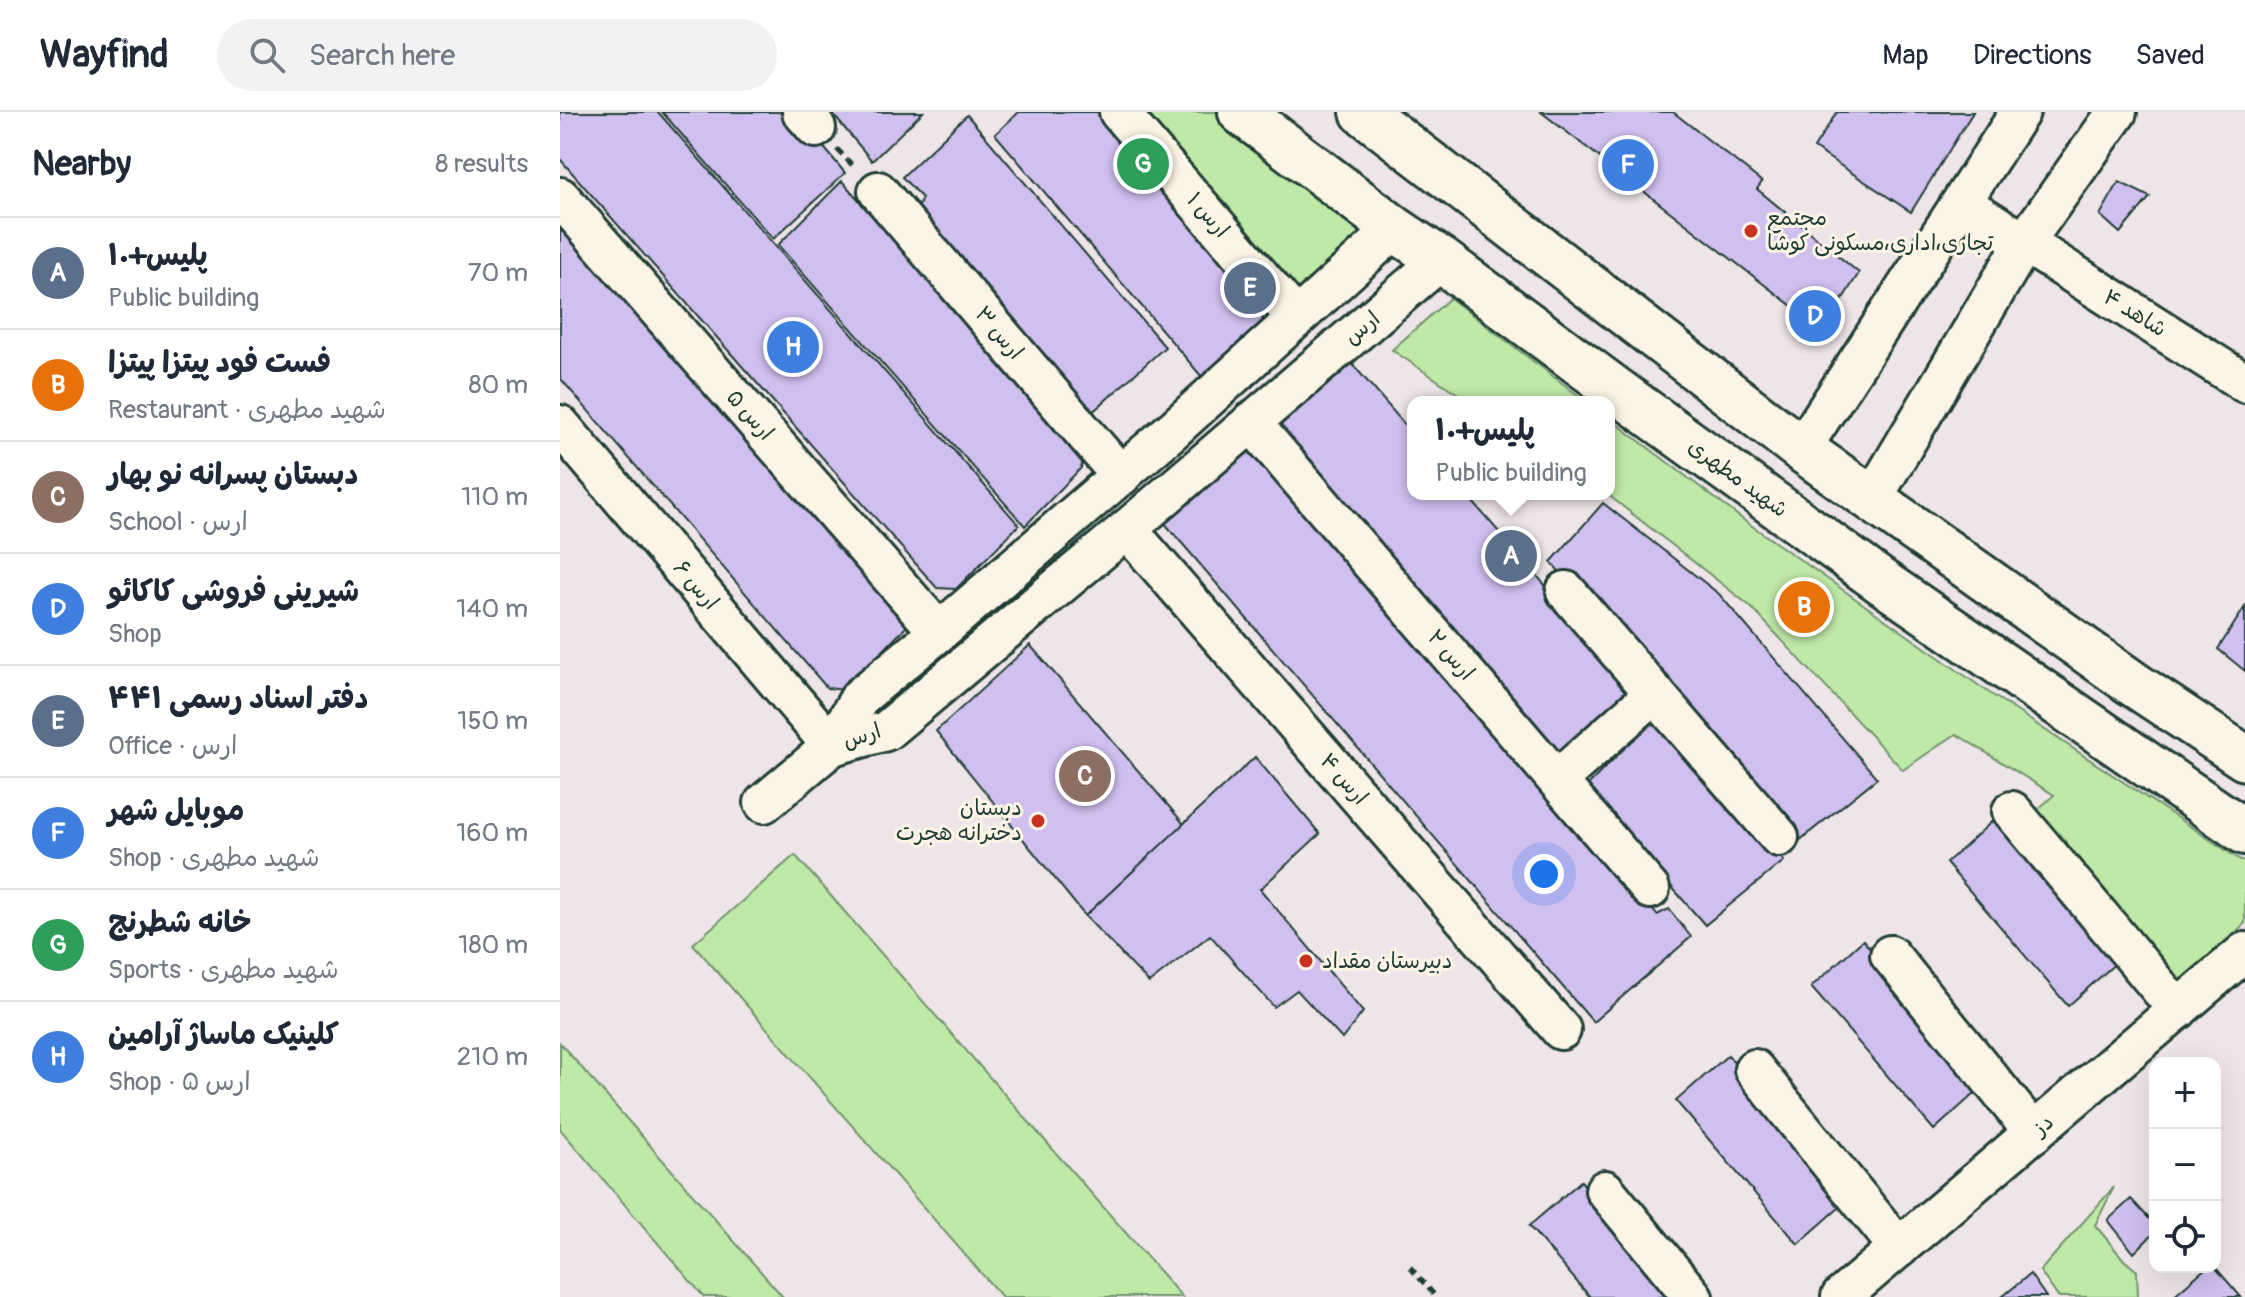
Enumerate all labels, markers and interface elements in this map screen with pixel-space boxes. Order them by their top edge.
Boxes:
search box [217,19,777,91]
text: Wayfind [40,31,169,79]
icon: search [245,33,289,77]
text: Search here [309,37,455,74]
text: Map [1882,38,1929,73]
text: Directions [1973,38,2092,73]
text: Saved [2136,38,2205,73]
pin: G [1117,134,1169,194]
pin: F [1602,135,1654,195]
text: Nearby [32,143,131,186]
text: 8 results [435,148,528,180]
street label: ارس ۱ [1181,186,1235,244]
place label: مجتمع تجاری،اداری،مسکونی کوشا [1767,204,1994,257]
marker: مجتمع تجاری،اداری،مسکونی کوشا [1742,222,1760,240]
text: پلیس+۱۰ [108,237,208,274]
text: A [50,257,66,289]
text: 70 m [468,257,528,289]
pin: E [1224,258,1276,318]
text: Public building [108,282,259,314]
street label: شاهد ۴ [2098,283,2172,343]
pin: D [1789,286,1841,346]
street label: ارس ۳ [969,300,1029,366]
street label: ارس [1338,305,1386,351]
pin: H [767,317,819,377]
text: فست فود پیتزا پیتزا [108,344,331,381]
text: B [51,369,65,401]
text: 80 m [468,369,528,401]
street label: ارس ۵ [720,384,780,446]
text: Restaurant · شهید مطهری [108,394,386,426]
popup [1407,396,1615,500]
text: پلیس+۱۰ [1435,412,1535,449]
street label: شهید مطهری [1683,432,1793,524]
text: دبستان پسرانه نو بهار [108,456,358,493]
text: Public building [1435,457,1587,489]
text: C [50,481,66,513]
text: 110 m [461,481,528,513]
text: School · ارس [108,506,248,538]
pin: A [1485,526,1537,586]
street label: ارس ۶ [667,554,725,616]
text: شیرینی فروشی کاکائو [108,573,359,610]
pin: B [1778,577,1830,637]
text: D [50,593,66,625]
text: 140 m [456,593,528,625]
text: Shop [108,618,162,650]
street label: ارس ۲ [1421,624,1481,686]
text: دفتر اسناد رسمی ۴۴۱ [108,680,368,717]
text: E [51,705,65,737]
text: 150 m [457,705,528,737]
street label: ارس [839,717,885,755]
text: Office · ارس [108,730,237,762]
pin: C [1059,746,1111,806]
street label: ارس ۴ [1314,747,1374,811]
text: موبایل شهر [108,792,245,829]
place label: دبستان دخترانه هجرت [896,794,1022,847]
marker: دبستان دخترانه هجرت [1029,812,1047,830]
text: F [50,817,66,849]
text: 160 m [456,817,528,849]
text: Shop · شهید مطهری [108,842,320,874]
your location [1524,854,1564,894]
text: خانه شطرنج [108,904,252,941]
text: G [49,929,67,961]
text: 180 m [458,929,528,961]
place label: دبیرستان مقداد [1322,947,1453,975]
marker: دبیرستان مقداد [1297,952,1315,970]
text: Sports · شهید مطهری [108,954,339,986]
text: کلینیک ماساژ آرامین [108,1016,339,1053]
text: H [50,1041,66,1073]
text: 210 m [457,1041,528,1073]
map controls [2149,1057,2221,1273]
button: + [2149,1057,2221,1129]
text: Shop · ارس ۵ [108,1066,251,1098]
street label: دز [2025,1108,2059,1143]
button: − [2149,1129,2221,1201]
button: locate [2149,1201,2221,1273]

